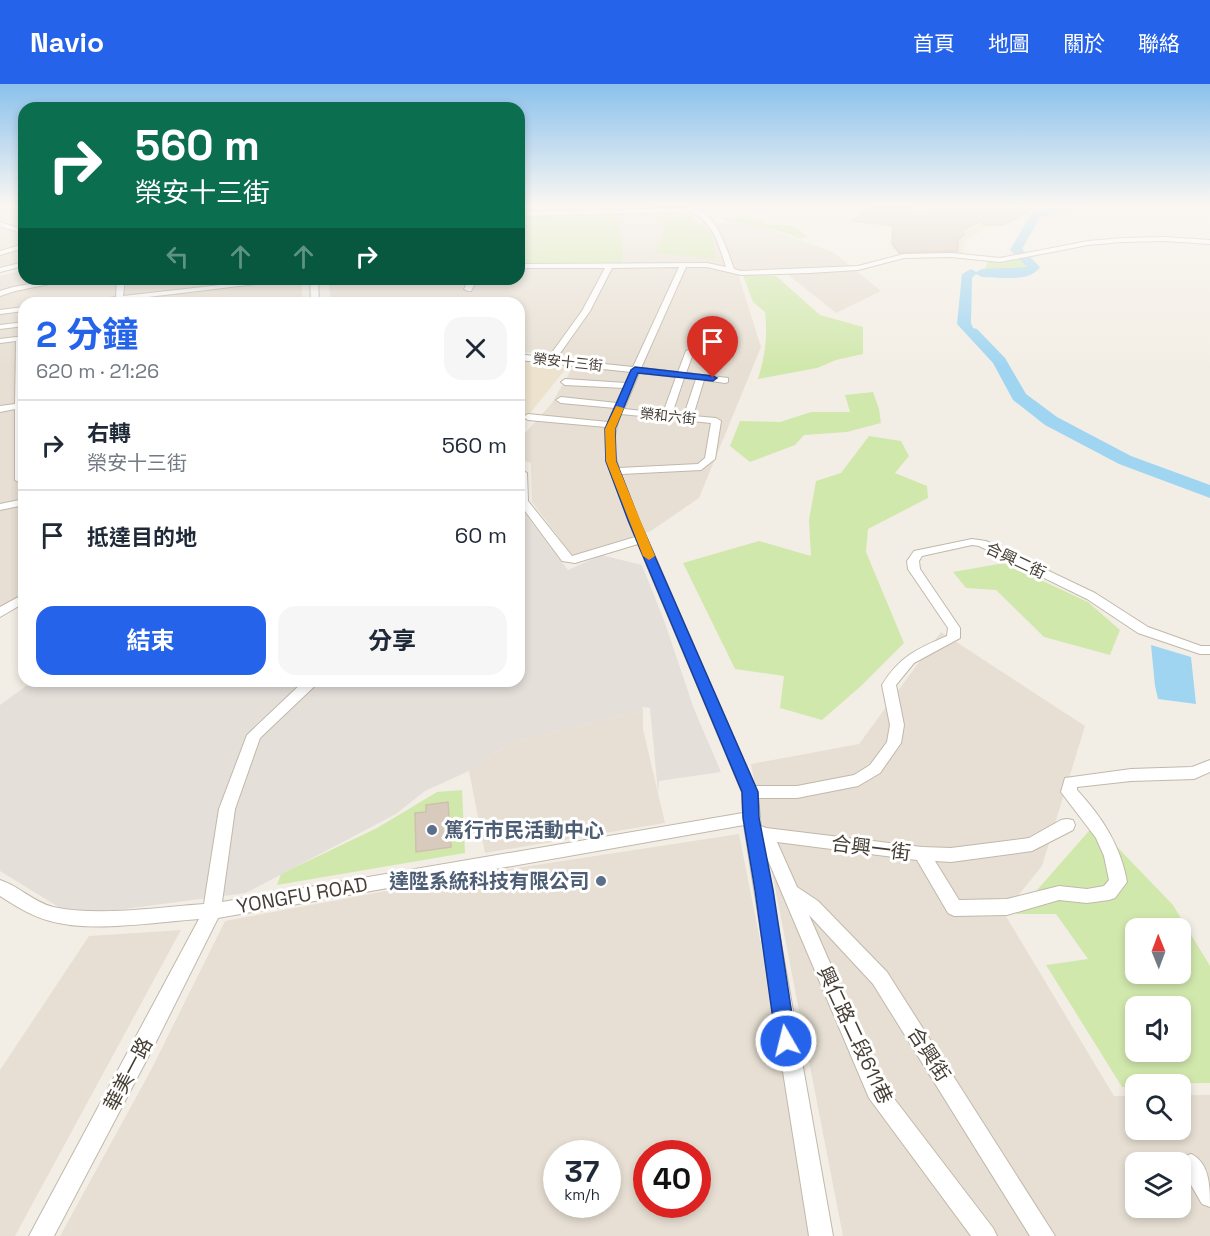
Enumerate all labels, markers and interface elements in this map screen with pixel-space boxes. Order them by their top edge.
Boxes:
text: Navio [30,24,104,60]
text: 首頁 [913,30,955,57]
text: 地圖 [988,30,1030,57]
text: 關於 [1063,30,1105,57]
text: 聯絡 [1138,30,1180,57]
text: 560 m [135,119,260,172]
icon: right [36,126,114,204]
text: 榮安十三街 [135,175,270,210]
icon: left [161,240,194,273]
icon: ahead [224,240,257,273]
icon: ahead [287,240,320,273]
icon: right [350,240,383,273]
text: 2 分鐘 [36,312,139,358]
pin [687,316,738,378]
button: close [444,317,507,380]
icon: arrive [696,325,729,358]
street label: 榮安十三街 [532,349,604,375]
text: 620 m · 21:26 [36,358,159,384]
street label: 榮和六街 [639,404,697,428]
text: 右轉 [87,419,131,447]
icon: right [36,429,69,462]
text: 560 m [442,431,507,459]
text: 榮安十三街 [87,450,187,476]
icon: arrive [36,519,69,552]
text: 60 m [455,521,507,549]
text: 抵達目的地 [87,523,197,551]
street label: 合興二街 [982,537,1049,583]
button: 結束 [36,606,266,675]
button: 分享 [278,606,507,675]
place label: 篤行市民活動中心 [444,817,604,843]
marker: 篤行市民活動中心 [425,823,439,837]
street label: 合興一街 [830,830,912,866]
place label: 達陞系統科技有限公司 [389,868,589,894]
street label: YONGFU ROAD [235,871,369,919]
marker: 達陞系統科技有限公司 [594,874,608,888]
north arrow [1125,918,1191,984]
map controls [1125,918,1191,1218]
street label: 興仁路二段611巷 [812,962,898,1108]
button: sound [1125,996,1191,1062]
position arrow [754,1009,818,1073]
street label: 合興街 [902,1022,956,1086]
street label: 華美一路 [98,1033,158,1115]
button: search [1125,1074,1191,1140]
speed limit sign: 40 [633,1140,711,1218]
text: 37 [565,1152,599,1191]
button: layers [1125,1152,1191,1218]
text: km/h [564,1185,600,1204]

